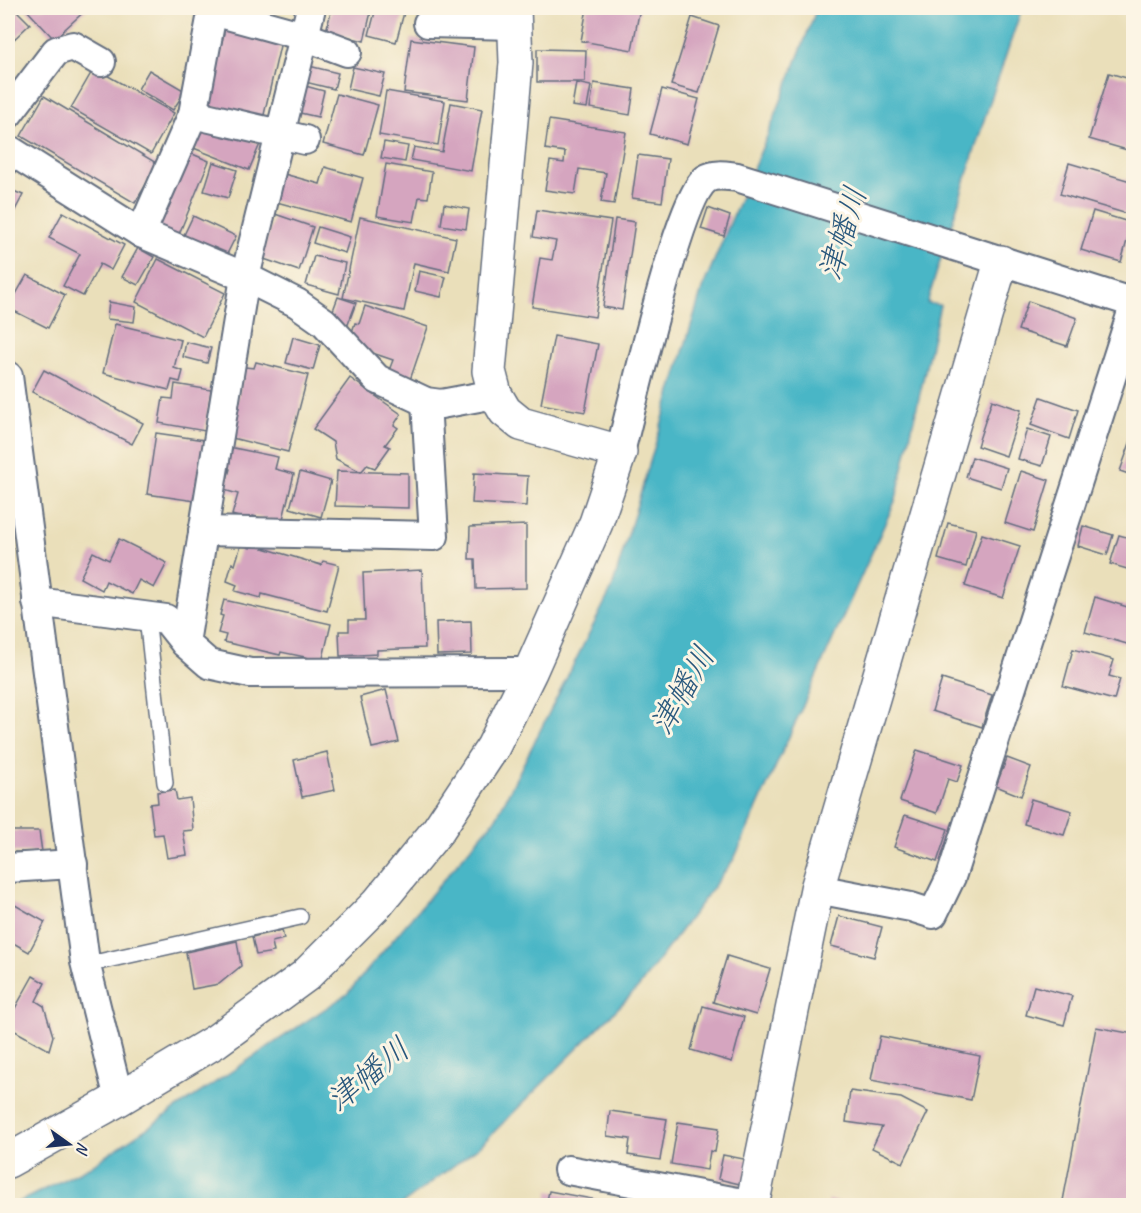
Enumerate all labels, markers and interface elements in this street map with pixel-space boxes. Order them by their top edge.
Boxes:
water label: 津幡川 [809,181,876,285]
water label: 津幡川 [641,638,724,742]
water label: 津幡川 [318,1028,419,1121]
north arrow [39,1114,99,1174]
text: N [71,1140,93,1158]

